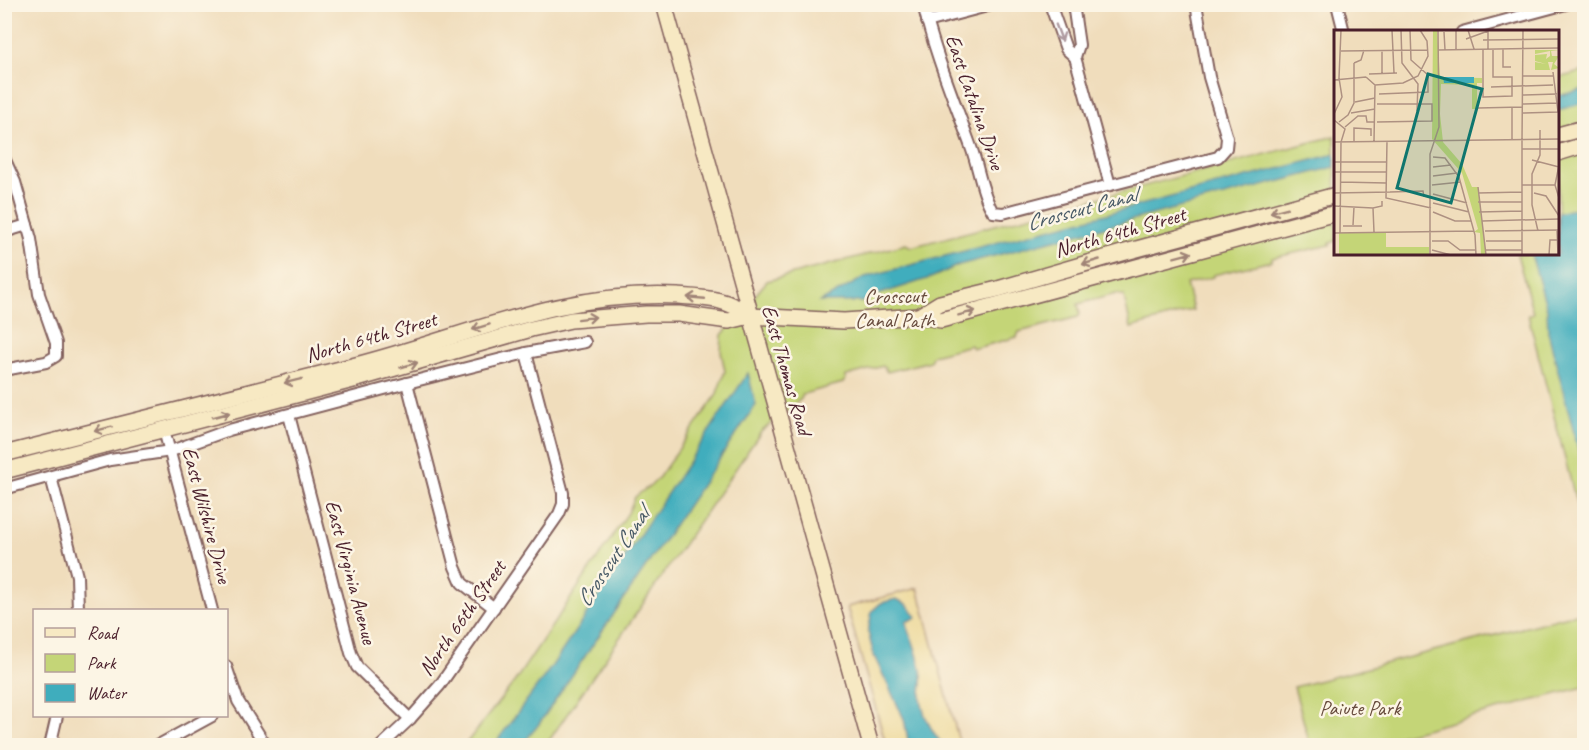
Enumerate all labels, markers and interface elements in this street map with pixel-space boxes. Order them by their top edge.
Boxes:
one-way arrow [1054,23,1065,41]
inset map [1334,30,1559,255]
street label: East Catalina Drive [940,31,1011,175]
water label: Crosscut Canal [1023,179,1146,237]
street label: North 64th Street [1052,200,1190,263]
one-way arrow [1270,205,1289,217]
one-way arrow [1173,249,1192,260]
one-way arrow [1082,257,1101,268]
park label: Crosscut Canal Path [855,283,936,333]
one-way arrow [687,292,707,303]
street label: East Thomas Road [756,302,819,441]
street label: North 64th Street [303,305,441,368]
one-way arrow [958,307,977,318]
one-way arrow [576,313,596,324]
one-way arrow [472,322,491,333]
one-way arrow [399,358,418,370]
one-way arrow [284,375,303,387]
one-way arrow [211,409,230,420]
one-way arrow [94,423,113,435]
street label: East Wilshire Drive [176,444,238,587]
street label: East Virginia Avenue [319,497,383,648]
water label: Crosscut Canal [570,497,660,612]
street label: North 66th Street [413,554,513,681]
legend [33,609,228,717]
text: Road [87,622,120,644]
text: Park [87,652,117,674]
text: Water [87,682,128,704]
park label: Paiute Park [1320,695,1402,721]

